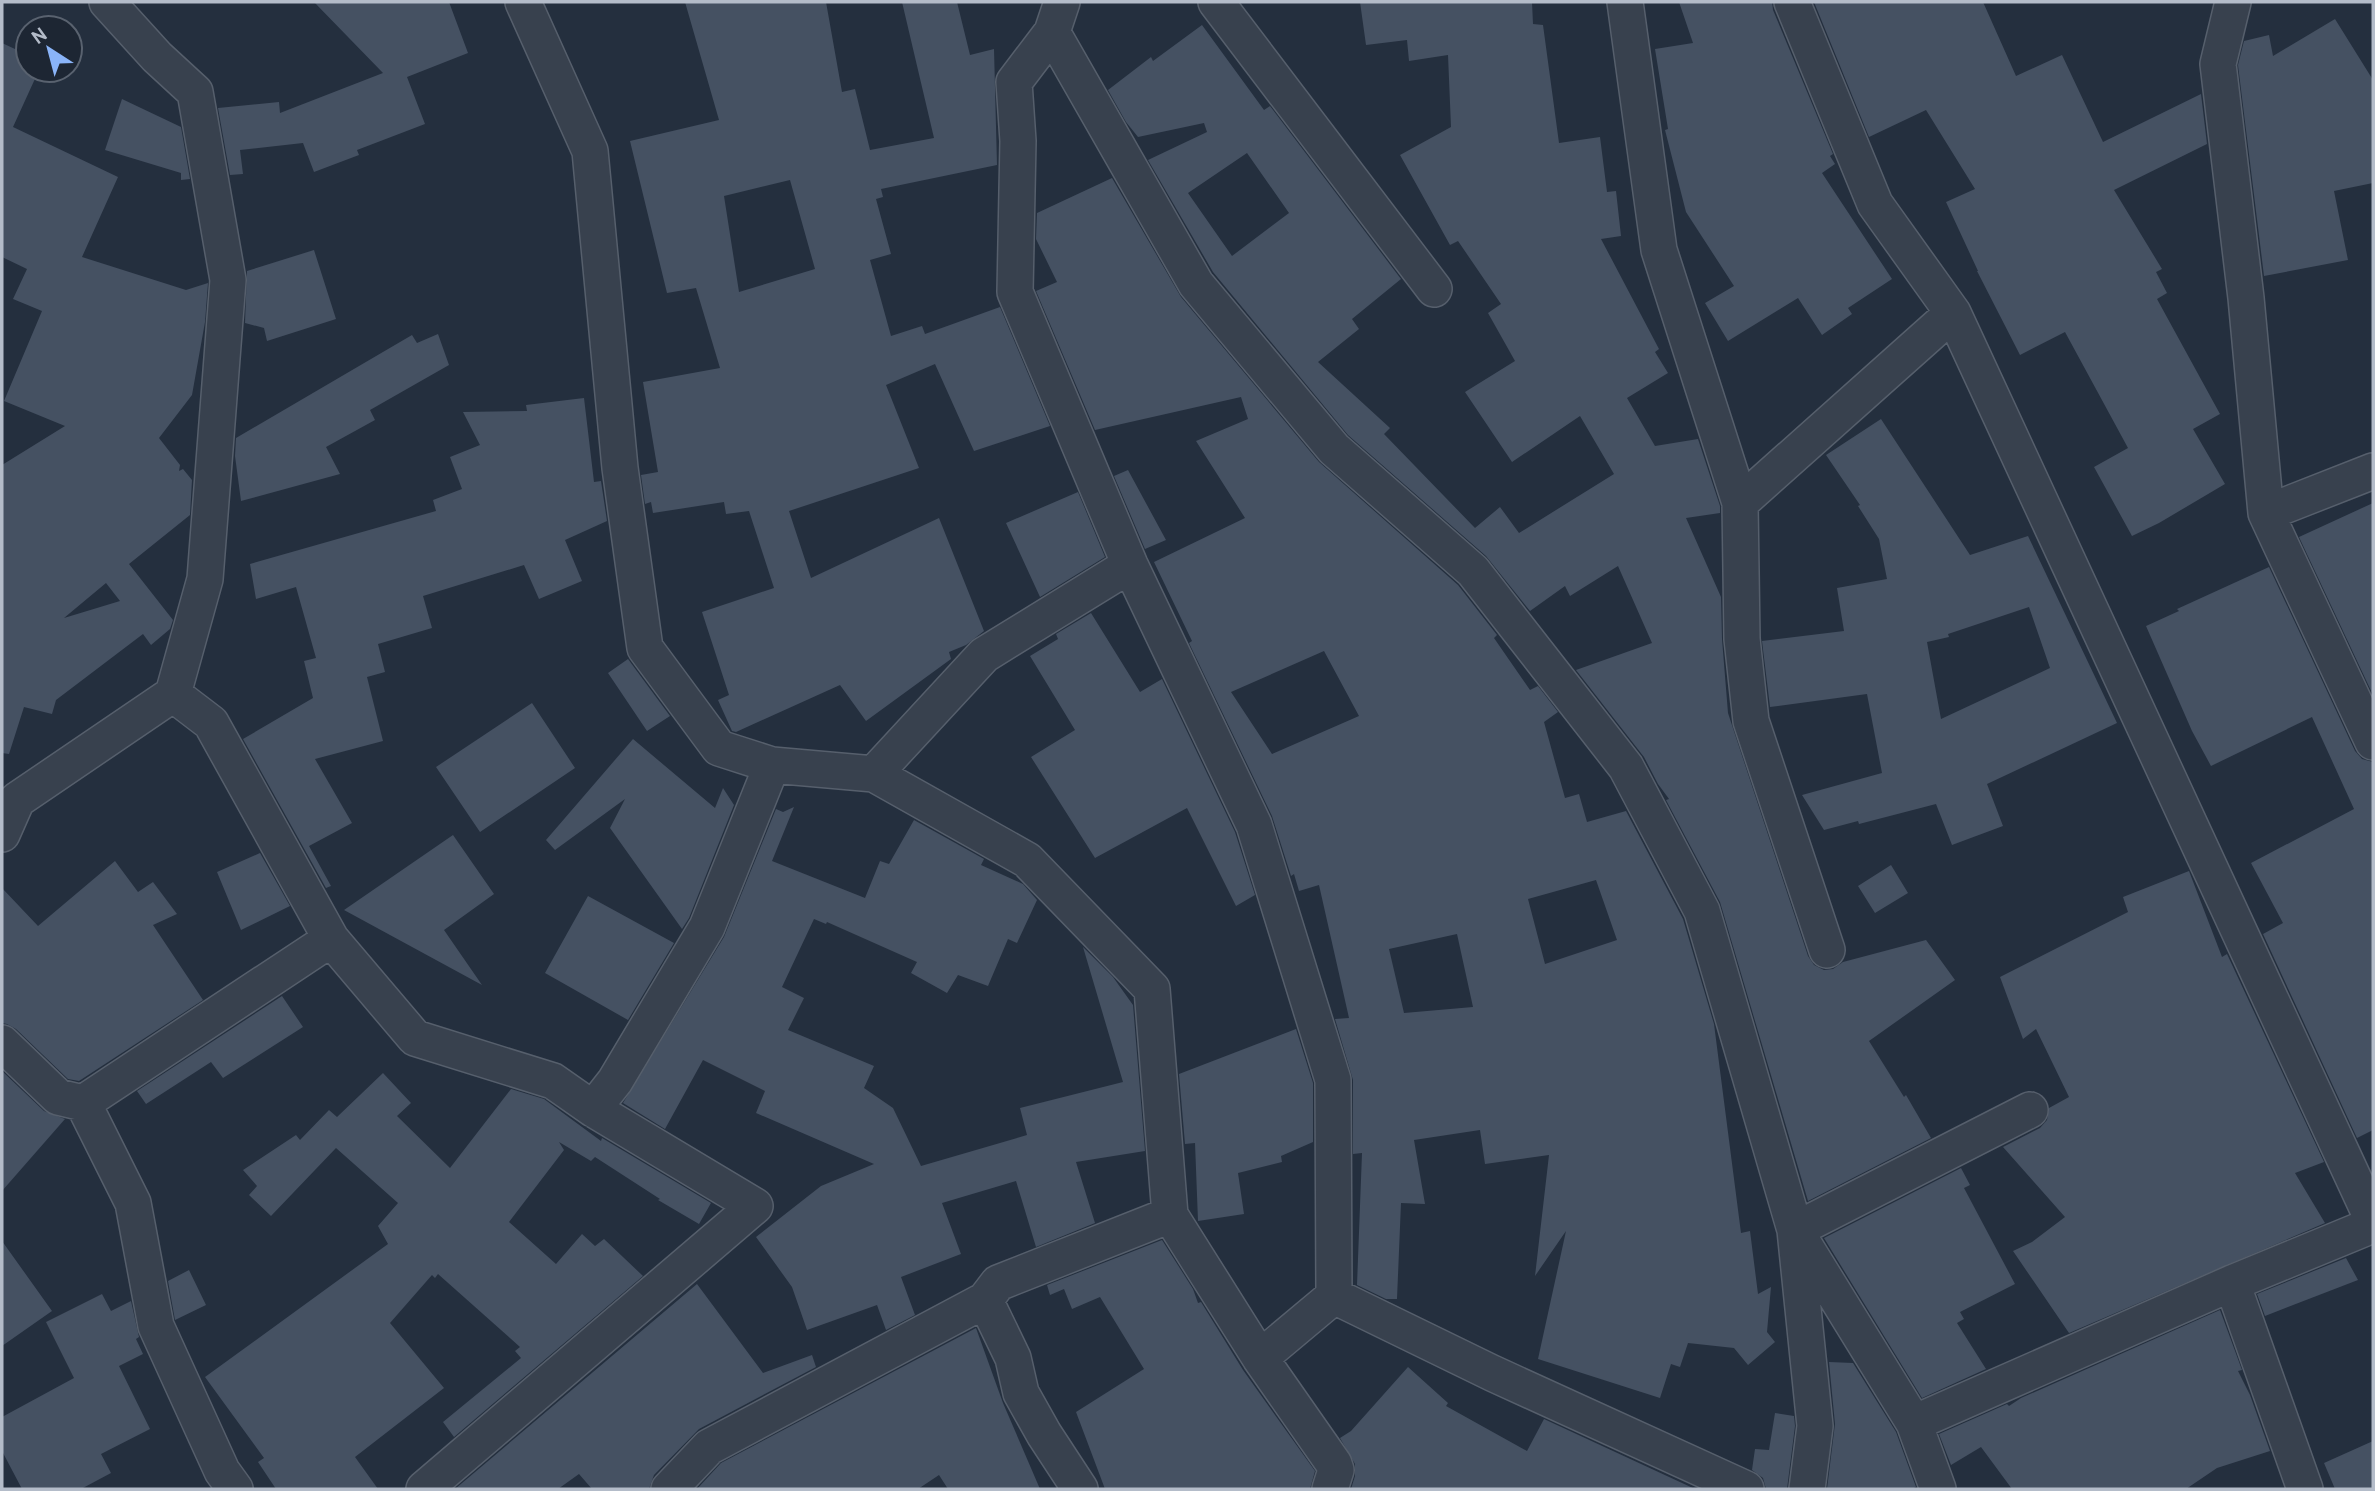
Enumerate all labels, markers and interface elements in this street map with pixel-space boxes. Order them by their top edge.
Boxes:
north arrow [14,14,84,84]
text: N [28,23,53,51]

